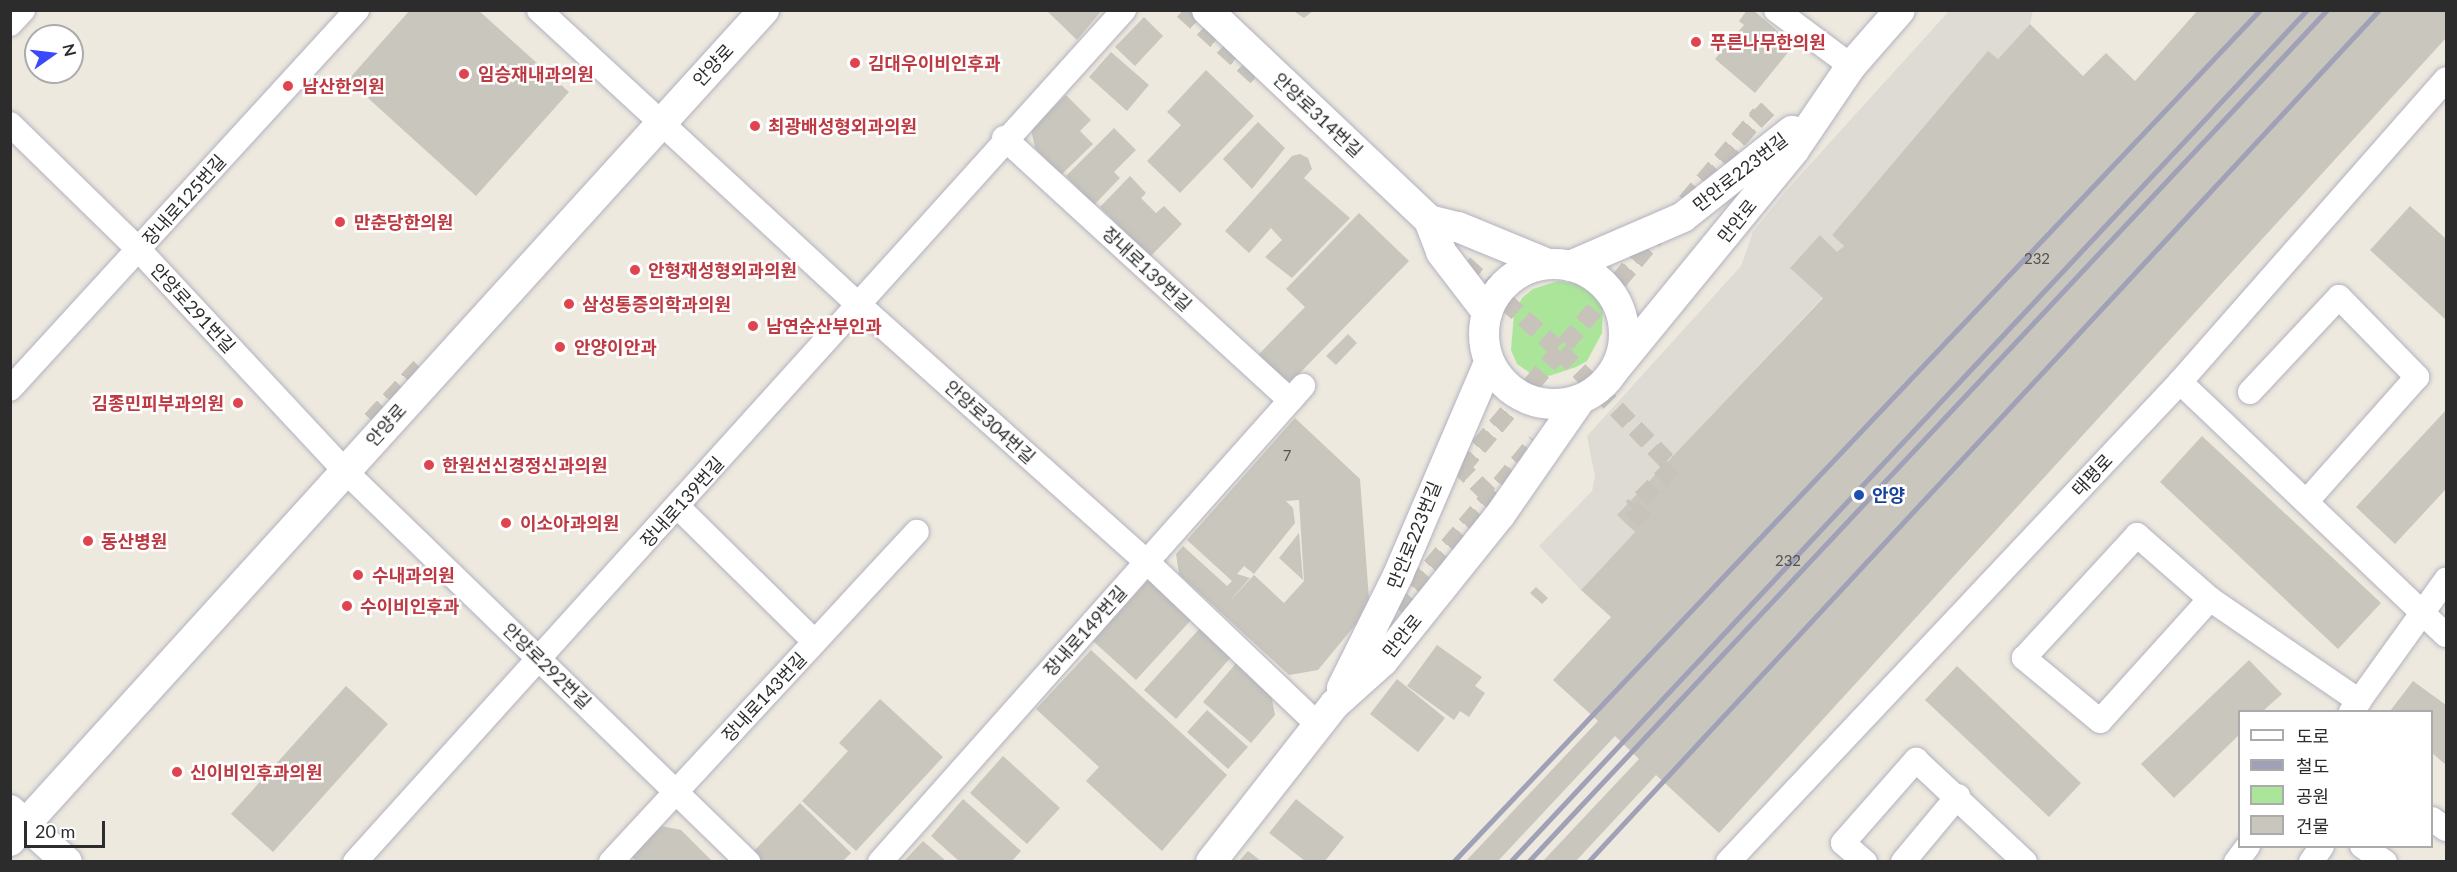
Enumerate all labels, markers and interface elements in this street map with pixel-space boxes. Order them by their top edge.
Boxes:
north arrow [24,24,84,84]
place label: 푸른나무한의원 [1710,31,1826,53]
marker: 푸른나무한의원 [1687,33,1705,51]
street label: 안양로 [688,39,738,91]
text: N [59,42,81,58]
place label: 김대우이비인후과 [868,52,1000,74]
marker: 김대우이비인후과 [846,54,864,72]
place label: 임승재내과의원 [478,63,594,85]
marker: 임승재내과의원 [455,65,473,83]
street label: 안양로314번길 [1269,68,1367,162]
place label: 남산한의원 [302,75,385,97]
marker: 남산한의원 [279,77,297,95]
place label: 최광배성형외과의원 [768,115,917,137]
marker: 최광배성형외과의원 [746,117,764,135]
street label: 만안로223번길 [1688,128,1792,216]
street label: 장내로125번길 [138,150,230,250]
street label: 만안로 [1713,195,1761,247]
place label: 만춘당한의원 [354,211,453,233]
marker: 만춘당한의원 [331,213,349,231]
street label: 장내로139번길 [1098,222,1196,316]
house number: 232 [2024,250,2050,268]
street label: 안양로291번길 [146,259,240,357]
place label: 안형재성형외과의원 [648,259,797,281]
marker: 안형재성형외과의원 [626,261,644,279]
place label: 삼성통증의학과의원 [582,293,731,315]
marker: 삼성통증의학과의원 [560,295,578,313]
place label: 남연순산부인과 [766,315,882,337]
marker: 남연순산부인과 [744,317,762,335]
place label: 안양이안과 [574,336,657,358]
marker: 안양이안과 [551,338,569,356]
street label: 안양로304번길 [940,376,1040,468]
place label: 김종민피부과의원 [92,392,224,414]
marker: 김종민피부과의원 [229,394,247,412]
street label: 안양로 [361,399,411,451]
house number: 7 [1283,447,1291,465]
street label: 태평로 [2067,449,2117,501]
street label: 장내로139번길 [636,452,728,552]
place label: 한원선신경정신과의원 [442,454,608,476]
marker: 한원선신경정신과의원 [420,456,438,474]
street label: 만안로223번길 [1383,478,1445,592]
place label: 안양 [1872,484,1905,506]
marker: 안양 [1850,486,1868,504]
place label: 이소아과의원 [520,512,619,534]
marker: 이소아과의원 [497,514,515,532]
place label: 동산병원 [101,530,167,552]
marker: 동산병원 [79,532,97,550]
house number: 232 [1775,552,1801,570]
place label: 수내과의원 [372,564,455,586]
marker: 수내과의원 [349,566,367,584]
street label: 장내로149번길 [1039,581,1131,681]
place label: 수이비인후과 [360,595,459,617]
marker: 수이비인후과 [338,597,356,615]
street label: 만안로 [1378,610,1426,662]
street label: 안양로292번길 [498,619,596,713]
street label: 장내로143번길 [717,648,811,746]
legend [2238,710,2433,848]
text: 도로 [2296,725,2329,747]
text: 철도 [2296,755,2329,777]
place label: 신이비인후과의원 [190,761,322,783]
marker: 신이비인후과의원 [168,763,186,781]
text: 공원 [2296,785,2329,807]
scale bar [27,809,108,847]
text: 건물 [2296,815,2329,837]
text: 20 m [35,820,75,842]

